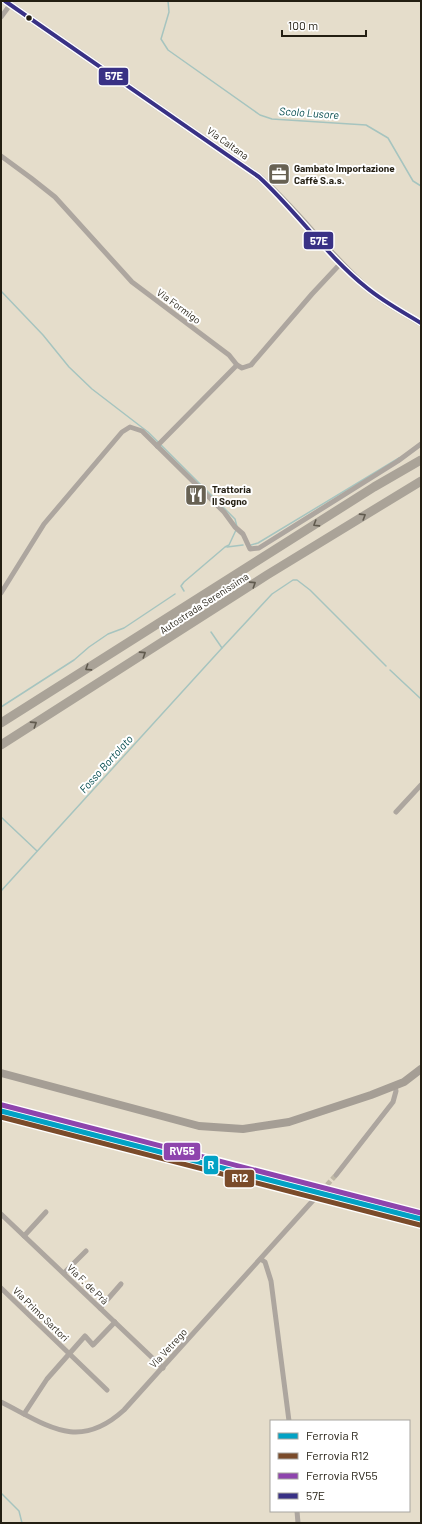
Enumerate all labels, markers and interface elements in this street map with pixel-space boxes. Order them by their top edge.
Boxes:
scale bar [282,12,366,38]
unlabelled marker [24,13,34,23]
text: 100 m [288,18,318,32]
line badge: 57E [98,67,129,86]
text: 57E [105,69,123,82]
water label: Scolo Lusore [279,104,340,121]
street label: Via Caltana [205,124,251,162]
office icon: Gambato Importazione Caffè S.a.s. [266,161,292,187]
place label: Gambato Importazione Caffè S.a.s. [294,162,395,186]
line badge: 57E [303,231,334,250]
text: 57E [310,234,328,247]
street label: Via Formigo [155,286,203,326]
restaurant icon: Trattoria Il Sogno [183,482,209,508]
place label: Trattoria Il Sogno [212,483,251,507]
one-way arrow [359,513,366,520]
one-way arrow [313,519,320,526]
street label: Autostrada Serenissima [157,570,251,636]
one-way arrow [249,582,256,589]
one-way arrow [139,652,146,659]
one-way arrow [85,663,92,670]
one-way arrow [30,722,37,729]
water label: Fosso Bortolato [76,732,135,795]
line badge: RV55 [163,1142,201,1161]
text: RV55 [169,1144,195,1157]
line badge: R [203,1155,219,1175]
text: R [208,1158,215,1171]
line badge: R12 [224,1169,255,1188]
text: R12 [232,1171,248,1184]
street label: Via F. de Prà [65,1261,111,1307]
street label: Via Primo Sartori [11,1284,71,1344]
street label: Via Vetrego [147,1326,189,1370]
legend [270,1420,410,1512]
text: Ferrovia R [306,1428,358,1442]
text: Ferrovia R12 [306,1448,369,1462]
text: Ferrovia RV55 [306,1468,378,1482]
text: 57E [306,1488,325,1502]

